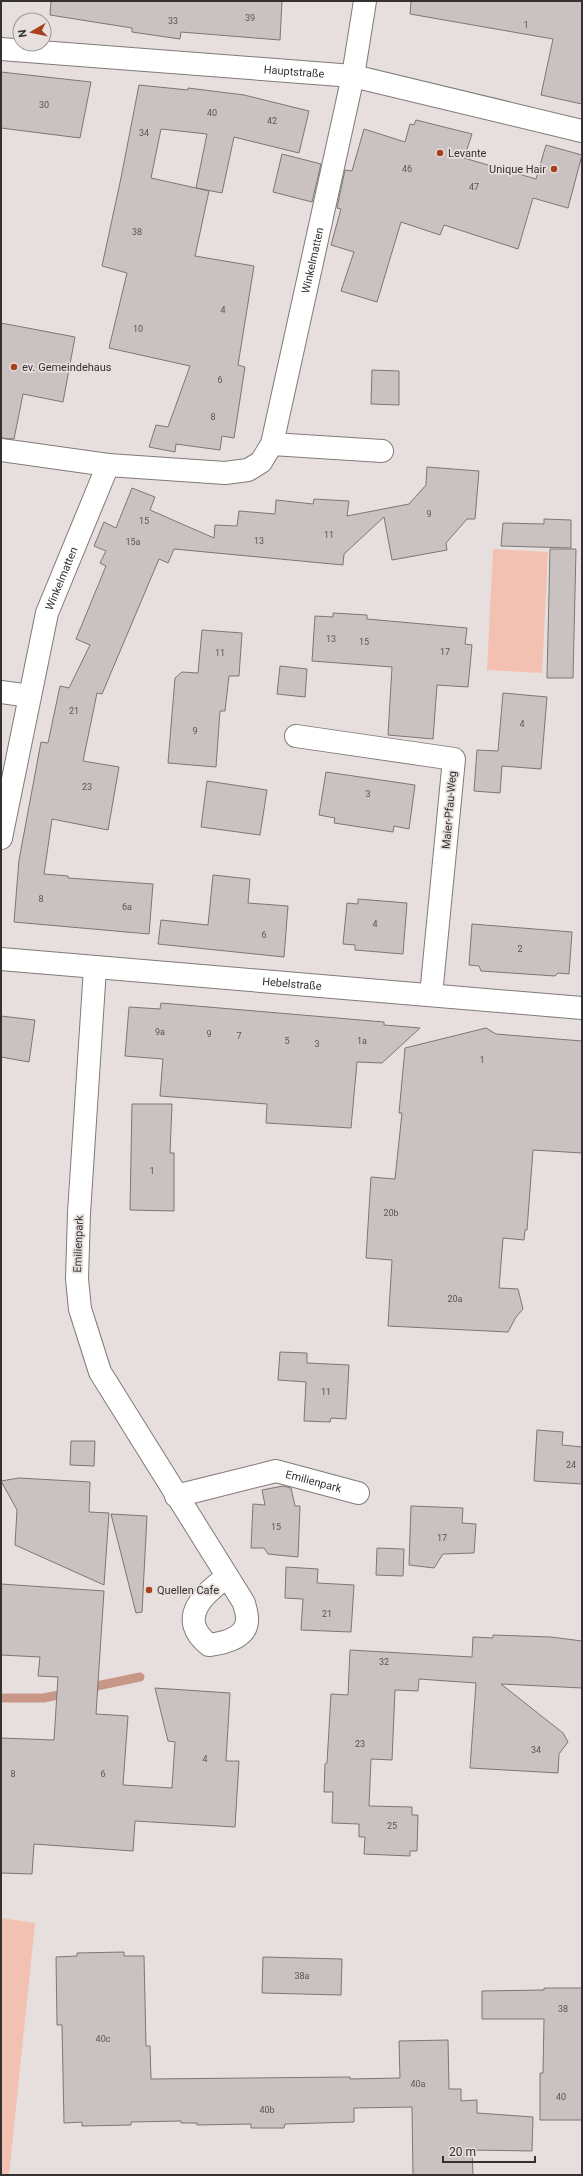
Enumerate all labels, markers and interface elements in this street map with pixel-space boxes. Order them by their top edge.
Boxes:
north arrow [12,12,52,52]
house number: 39 [245,13,255,23]
house number: 33 [168,16,178,26]
house number: 1 [523,20,529,30]
text: N [16,28,30,38]
street label: Hauptstraße [263,63,325,81]
house number: 30 [39,100,49,110]
house number: 40 [207,108,217,118]
house number: 42 [267,116,277,126]
house number: 34 [139,128,149,138]
place label: Levante [448,147,487,160]
marker: Levante [435,148,445,158]
place label: Unique Hair [489,163,546,176]
house number: 46 [402,164,412,174]
marker: Unique Hair [549,164,559,174]
house number: 47 [469,182,479,192]
street label: Winkelmatten [299,226,327,295]
house number: 38 [132,227,142,237]
house number: 4 [220,305,226,315]
house number: 10 [133,324,143,334]
place label: ev. Gemeindehaus [22,361,112,374]
marker: ev. Gemeindehaus [9,362,19,372]
house number: 6 [217,375,223,385]
house number: 8 [210,412,216,422]
house number: 9 [426,509,432,519]
house number: 15 [139,516,149,526]
house number: 11 [324,530,334,540]
house number: 13 [254,536,264,546]
house number: 15a [125,537,141,547]
street label: Winkelmatten [43,545,81,612]
house number: 13 [326,634,336,644]
house number: 15 [359,637,369,647]
house number: 17 [440,647,450,657]
house number: 11 [215,648,225,658]
house number: 21 [69,706,79,716]
house number: 4 [519,719,525,729]
house number: 9 [192,726,198,736]
street label: Maier-Pfau-Weg [440,770,459,850]
house number: 23 [82,782,92,792]
house number: 3 [365,789,371,799]
house number: 8 [38,894,44,904]
house number: 6a [122,902,132,912]
house number: 4 [372,919,378,929]
house number: 6 [261,930,267,940]
house number: 2 [517,944,523,954]
street label: Hebelstraße [262,975,322,993]
house number: 9a [155,1027,165,1037]
house number: 9 [206,1029,212,1039]
house number: 7 [236,1031,242,1041]
house number: 5 [284,1036,290,1046]
house number: 1a [357,1036,367,1046]
house number: 3 [314,1039,320,1049]
house number: 1 [479,1055,485,1065]
house number: 1 [149,1166,155,1176]
house number: 20b [383,1208,399,1218]
street label: Emilienpark [71,1215,86,1273]
house number: 20a [447,1294,463,1304]
house number: 11 [321,1387,331,1397]
house number: 24 [566,1460,576,1470]
street label: Emilienpark [284,1468,343,1495]
house number: 15 [271,1522,281,1532]
house number: 17 [437,1533,447,1543]
place label: Quellen Cafe [157,1584,219,1597]
marker: Quellen Cafe [144,1585,154,1595]
house number: 21 [322,1609,332,1619]
house number: 32 [379,1657,389,1667]
house number: 23 [355,1739,365,1749]
house number: 34 [531,1745,541,1755]
house number: 4 [202,1754,208,1764]
house number: 8 [10,1769,16,1779]
house number: 6 [100,1769,106,1779]
house number: 25 [387,1821,397,1831]
house number: 38a [294,1971,310,1981]
house number: 38 [558,2004,568,2014]
house number: 40c [96,2034,111,2044]
house number: 40a [410,2079,426,2089]
house number: 40 [556,2092,566,2102]
house number: 40b [259,2105,275,2115]
scale bar [443,2138,535,2164]
text: 20 m [449,2145,476,2159]

